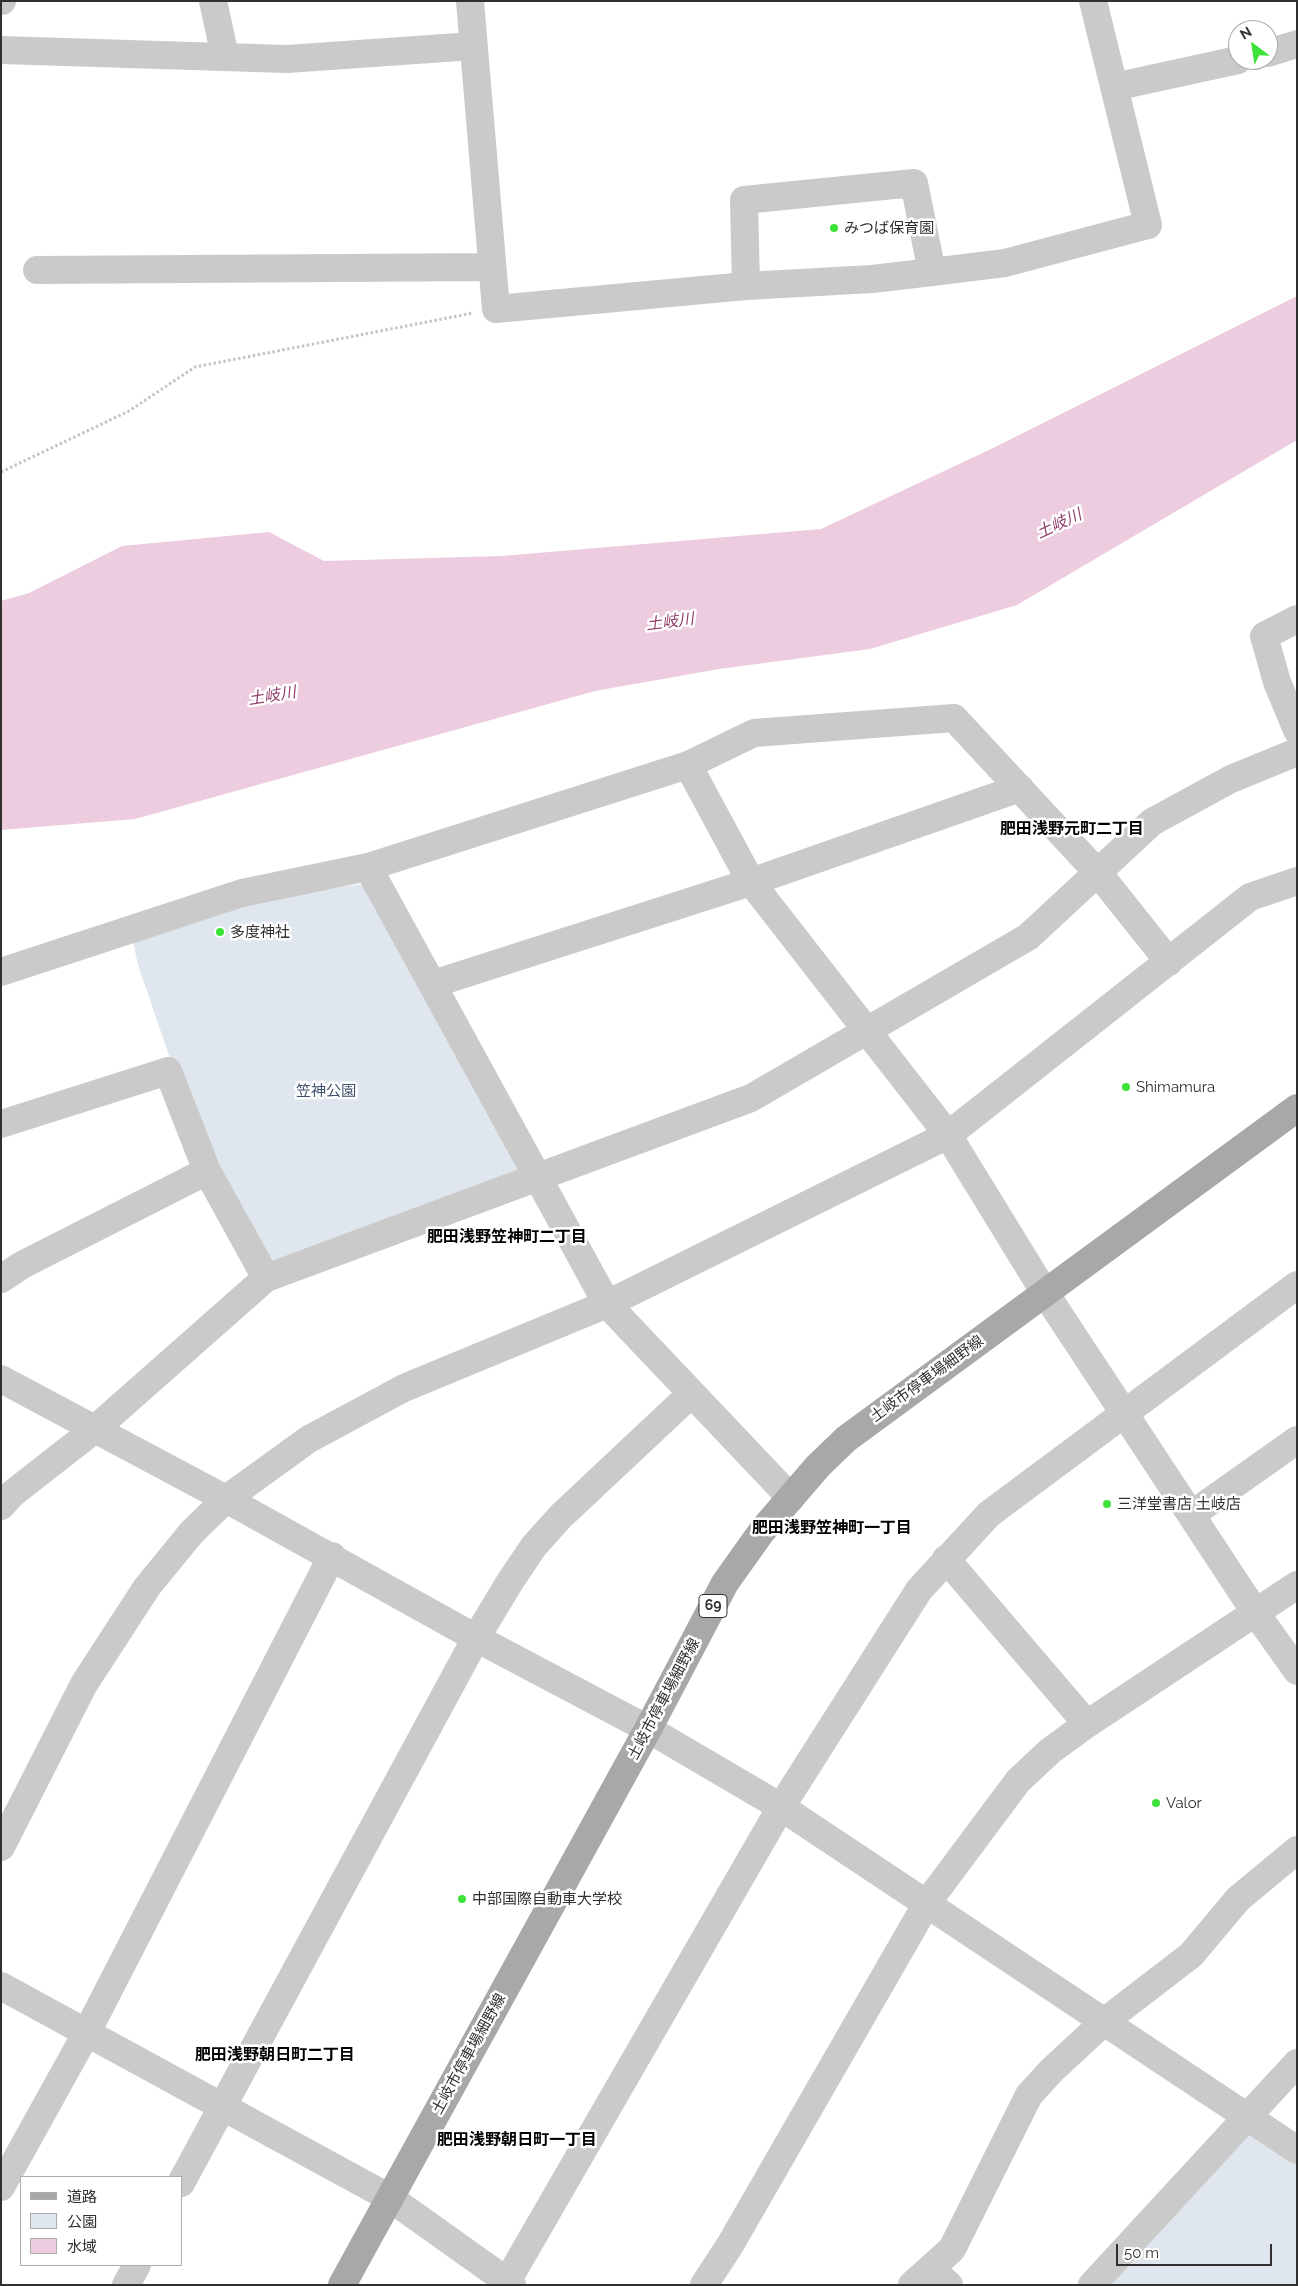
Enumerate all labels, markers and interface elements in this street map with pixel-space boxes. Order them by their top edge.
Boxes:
north arrow [1228,20,1278,70]
text: N [1237,23,1254,43]
place label: みつば保育園 [844,219,934,237]
marker: みつば保育園 [828,222,840,234]
water label: 土岐川 [1033,505,1085,543]
water label: 土岐川 [645,610,695,634]
water label: 土岐川 [247,683,297,709]
district label: 肥田浅野元町二丁目 [1000,819,1144,839]
place label: 多度神社 [230,923,290,941]
marker: 多度神社 [214,926,226,938]
place label: Shimamura [1136,1078,1215,1096]
marker: Shimamura [1120,1081,1132,1093]
park label: 笠神公園 [296,1082,356,1100]
district label: 肥田浅野笠神町二丁目 [427,1227,587,1247]
street label: 土岐市停車場細野線 [867,1332,987,1426]
place label: 三洋堂書店 土岐店 [1117,1495,1241,1513]
marker: 三洋堂書店 土岐店 [1101,1498,1113,1510]
district label: 肥田浅野笠神町一丁目 [752,1518,912,1538]
road number: 69 [699,1594,727,1618]
street label: 土岐市停車場細野線 [624,1635,704,1763]
place label: Valor [1166,1794,1202,1812]
marker: Valor [1150,1797,1162,1809]
place label: 中部国際自動車大学校 [472,1890,622,1908]
marker: 中部国際自動車大学校 [456,1893,468,1905]
street label: 土岐市停車場細野線 [428,1991,510,2117]
district label: 肥田浅野朝日町二丁目 [195,2045,355,2065]
district label: 肥田浅野朝日町一丁目 [437,2130,597,2150]
legend [20,2176,182,2266]
text: 道路 [67,2188,97,2206]
text: 公園 [67,2213,97,2231]
scale bar [1118,2234,1274,2266]
text: 水域 [67,2238,97,2256]
text: 50 m [1124,2244,1159,2262]

